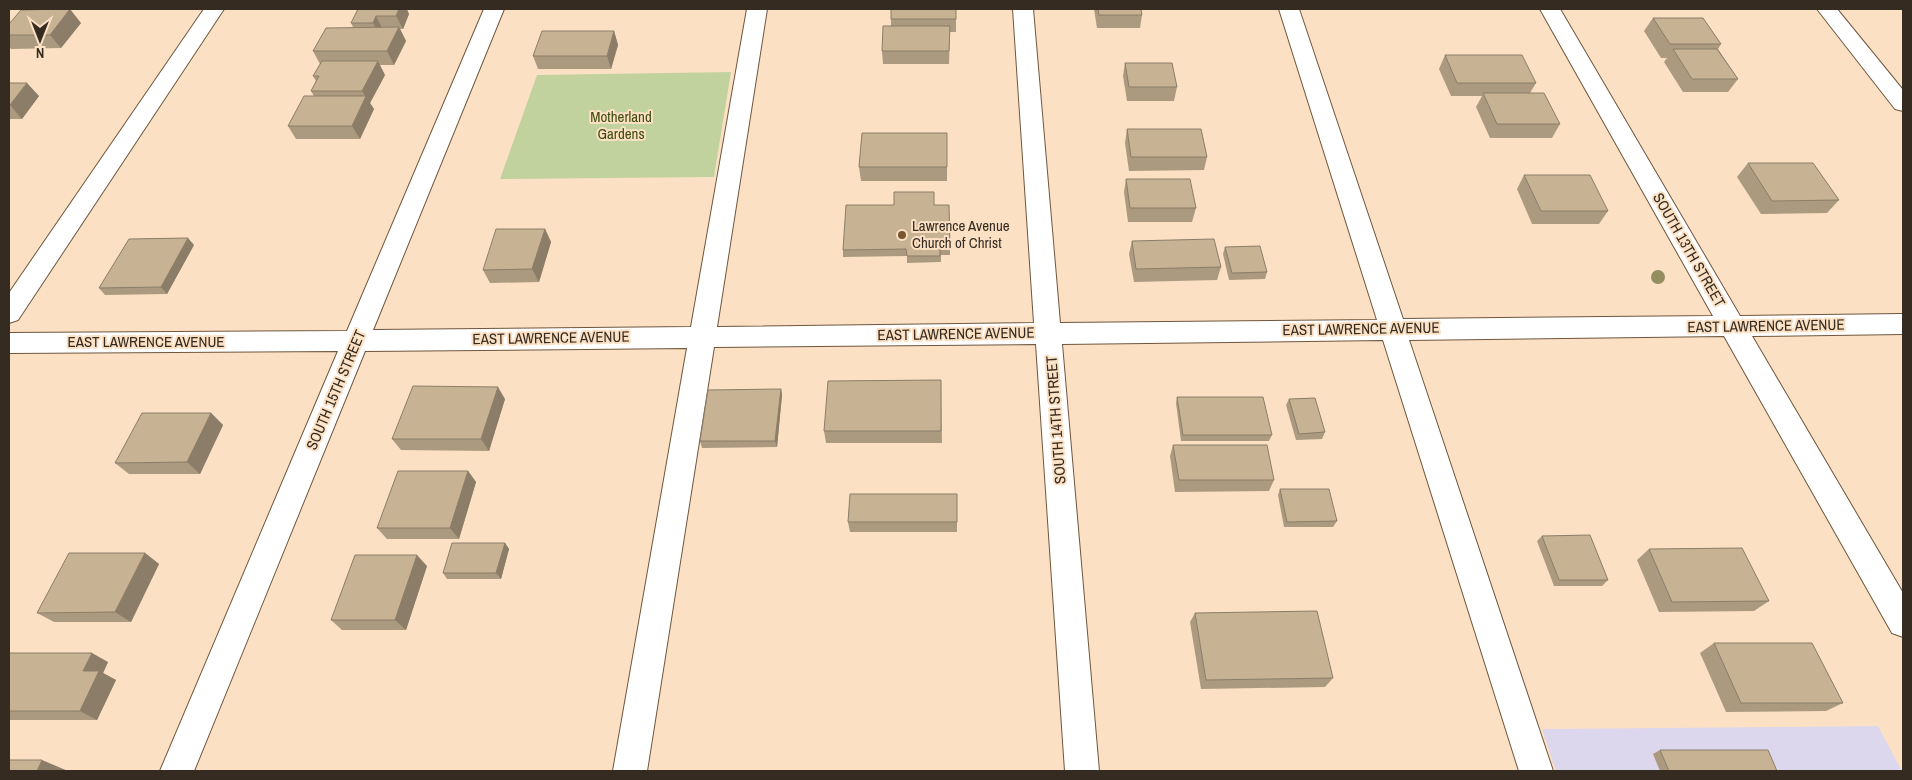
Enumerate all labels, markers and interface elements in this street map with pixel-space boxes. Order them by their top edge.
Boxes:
north arrow [15,15,65,65]
text: N [36,44,44,62]
park label: Motherland Gardens [590,106,652,144]
street label: SOUTH 13TH STREET [1648,189,1731,311]
place label: Lawrence Avenue Church of Christ [912,215,1010,253]
marker: Lawrence Avenue Church of Christ [896,229,908,241]
street label: EAST LAWRENCE AVENUE [1687,314,1845,337]
street label: EAST LAWRENCE AVENUE [1282,317,1440,340]
street label: EAST LAWRENCE AVENUE [877,322,1035,345]
street label: SOUTH 15TH STREET [301,326,370,453]
street label: EAST LAWRENCE AVENUE [472,326,630,349]
street label: EAST LAWRENCE AVENUE [67,331,225,352]
street label: SOUTH 14TH STREET [1041,355,1070,485]

